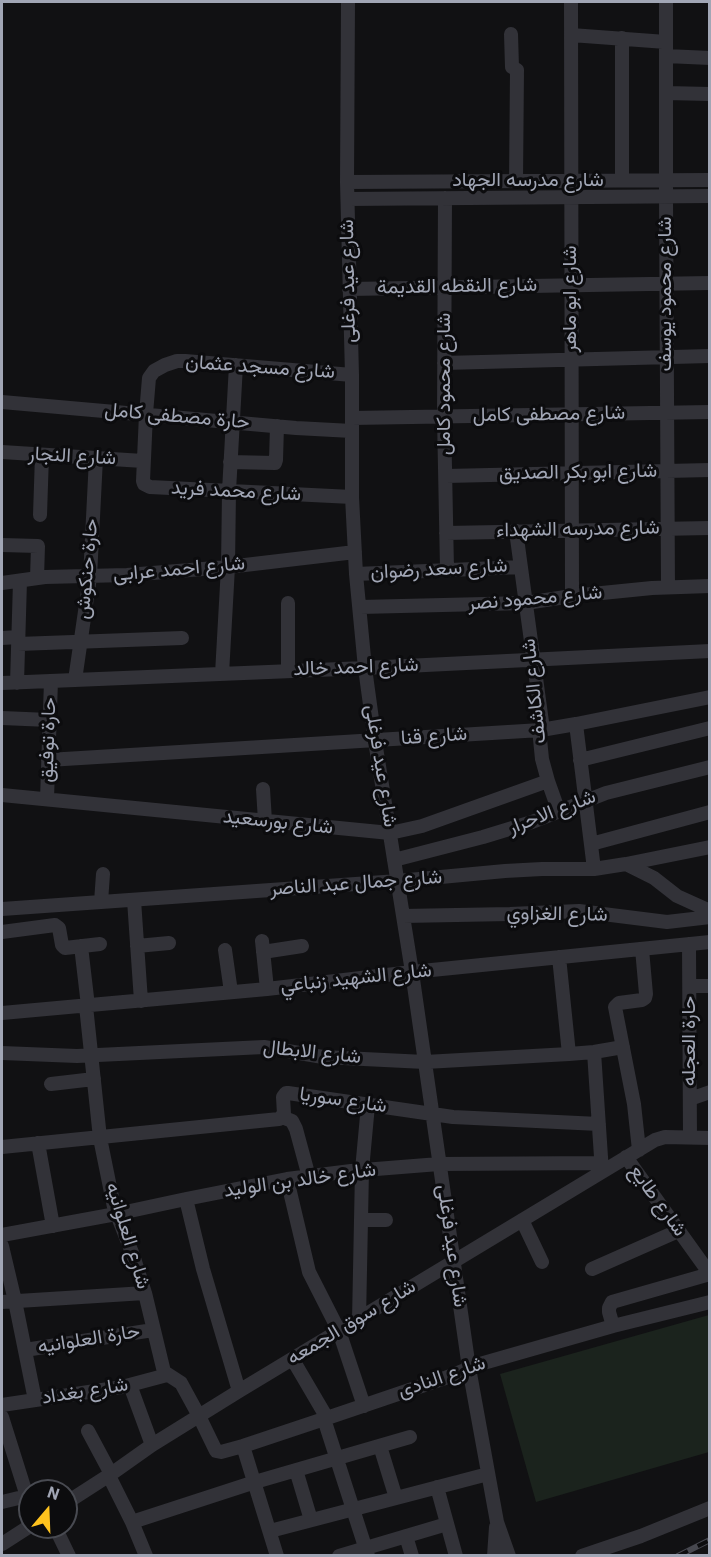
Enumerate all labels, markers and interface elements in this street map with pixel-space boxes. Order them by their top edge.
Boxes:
street label: شارع مدرسه الجهاد [452,169,604,193]
street label: شارع محمود يوسف [654,217,678,371]
street label: شارع عيد فرغلى [336,219,362,343]
street label: شارع ابو ماهر [559,245,583,353]
street label: شارع النقطه القديمة [377,274,537,300]
street label: شارع محمود كامل [433,313,457,455]
street label: شارع مسجد عثمان [184,351,336,385]
street label: حارة مصطفى كامل [103,399,251,435]
street label: شارع مصطفى كامل [472,402,626,428]
street label: شارع النجار [27,443,117,471]
street label: شارع ابو بكر الصديق [499,460,657,486]
street label: شارع محمد فريد [170,477,302,507]
street label: شارع مدرسه الشهداء [496,517,660,543]
street label: حارة حنكوش [72,518,104,620]
street label: شارع احمد عرابى [112,552,246,588]
street label: شارع سعد رضوان [370,554,508,586]
street label: شارع محمود نصر [467,581,603,617]
street label: شارع الكاشف [518,637,552,745]
street label: شارع احمد خالد [293,654,419,682]
street label: حارة توفيق [36,697,62,783]
street label: شارع عيد فرغلى [358,703,402,829]
street label: شارع قنا [400,723,468,751]
street label: شارع الاحرار [505,785,599,841]
street label: شارع بورسعيد [222,805,334,841]
street label: شارع جمال عبد الناصر [269,866,443,902]
street label: شارع الغزاوي [506,902,608,928]
street label: شارع الشهيد زنباعي [279,959,433,999]
street label: حارة العجله [678,996,702,1086]
street label: شارع الابطال [262,1036,362,1070]
street label: شارع سوريا [298,1083,388,1119]
street label: شارع خالد بن الوليد [222,1158,378,1204]
street label: شارع طايع [623,1160,691,1242]
street label: شارع العلوانيه [99,1180,155,1292]
street label: شارع عيد فرغلى [431,1183,471,1309]
street label: شارع سوق الجمعه [283,1275,421,1371]
street label: حارة العلوانيه [36,1320,142,1360]
street label: شارع النادى [395,1352,489,1404]
street label: شارع بغداد [40,1373,130,1411]
north arrow [18,1479,78,1539]
text: N [45,1483,62,1504]

